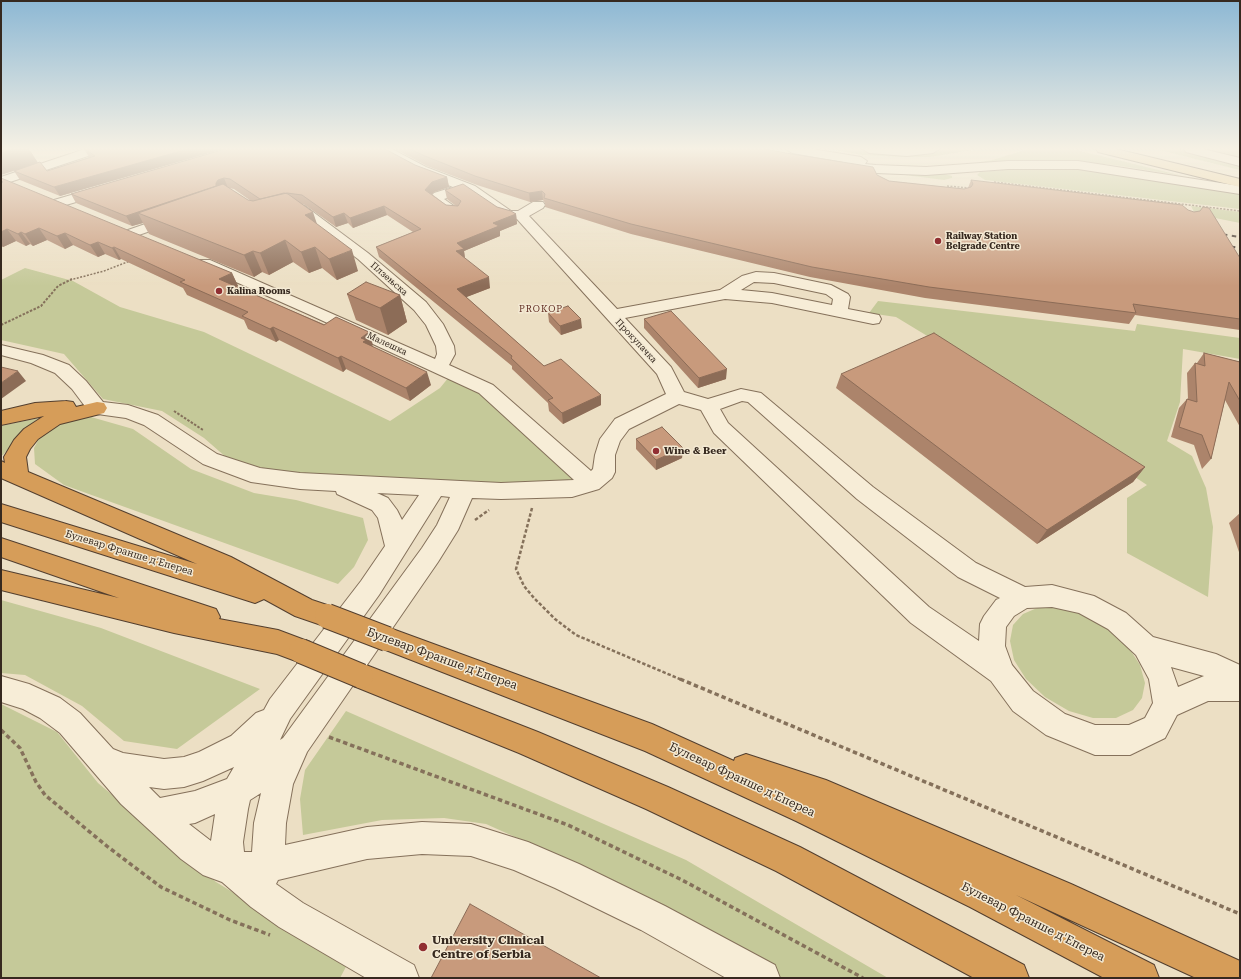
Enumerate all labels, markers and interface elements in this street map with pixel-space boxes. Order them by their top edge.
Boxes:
place label: Railway Station Belgrade Centre [946,231,1020,252]
marker: Railway Station Belgrade Centre [933,236,943,246]
street label: Плзењска [368,260,410,298]
marker: Kalina Rooms [214,286,224,296]
place label: Kalina Rooms [227,286,290,296]
district label: PROKOP [519,304,563,314]
street label: Прокупачка [613,317,659,365]
street label: Малешка [365,330,409,358]
place label: Wine & Beer [664,445,727,457]
marker: Wine & Beer [651,446,661,456]
street label: Булевар Франше д'Епереа [64,528,194,578]
street label: Булевар Франше д'Епереа [365,625,519,693]
street label: Булевар Франше д'Епереа [667,740,817,820]
street label: Булевар Франше д'Епереа [959,879,1107,965]
place label: University Clinical Centre of Serbia [432,933,544,961]
marker: University Clinical Centre of Serbia [417,941,429,953]

